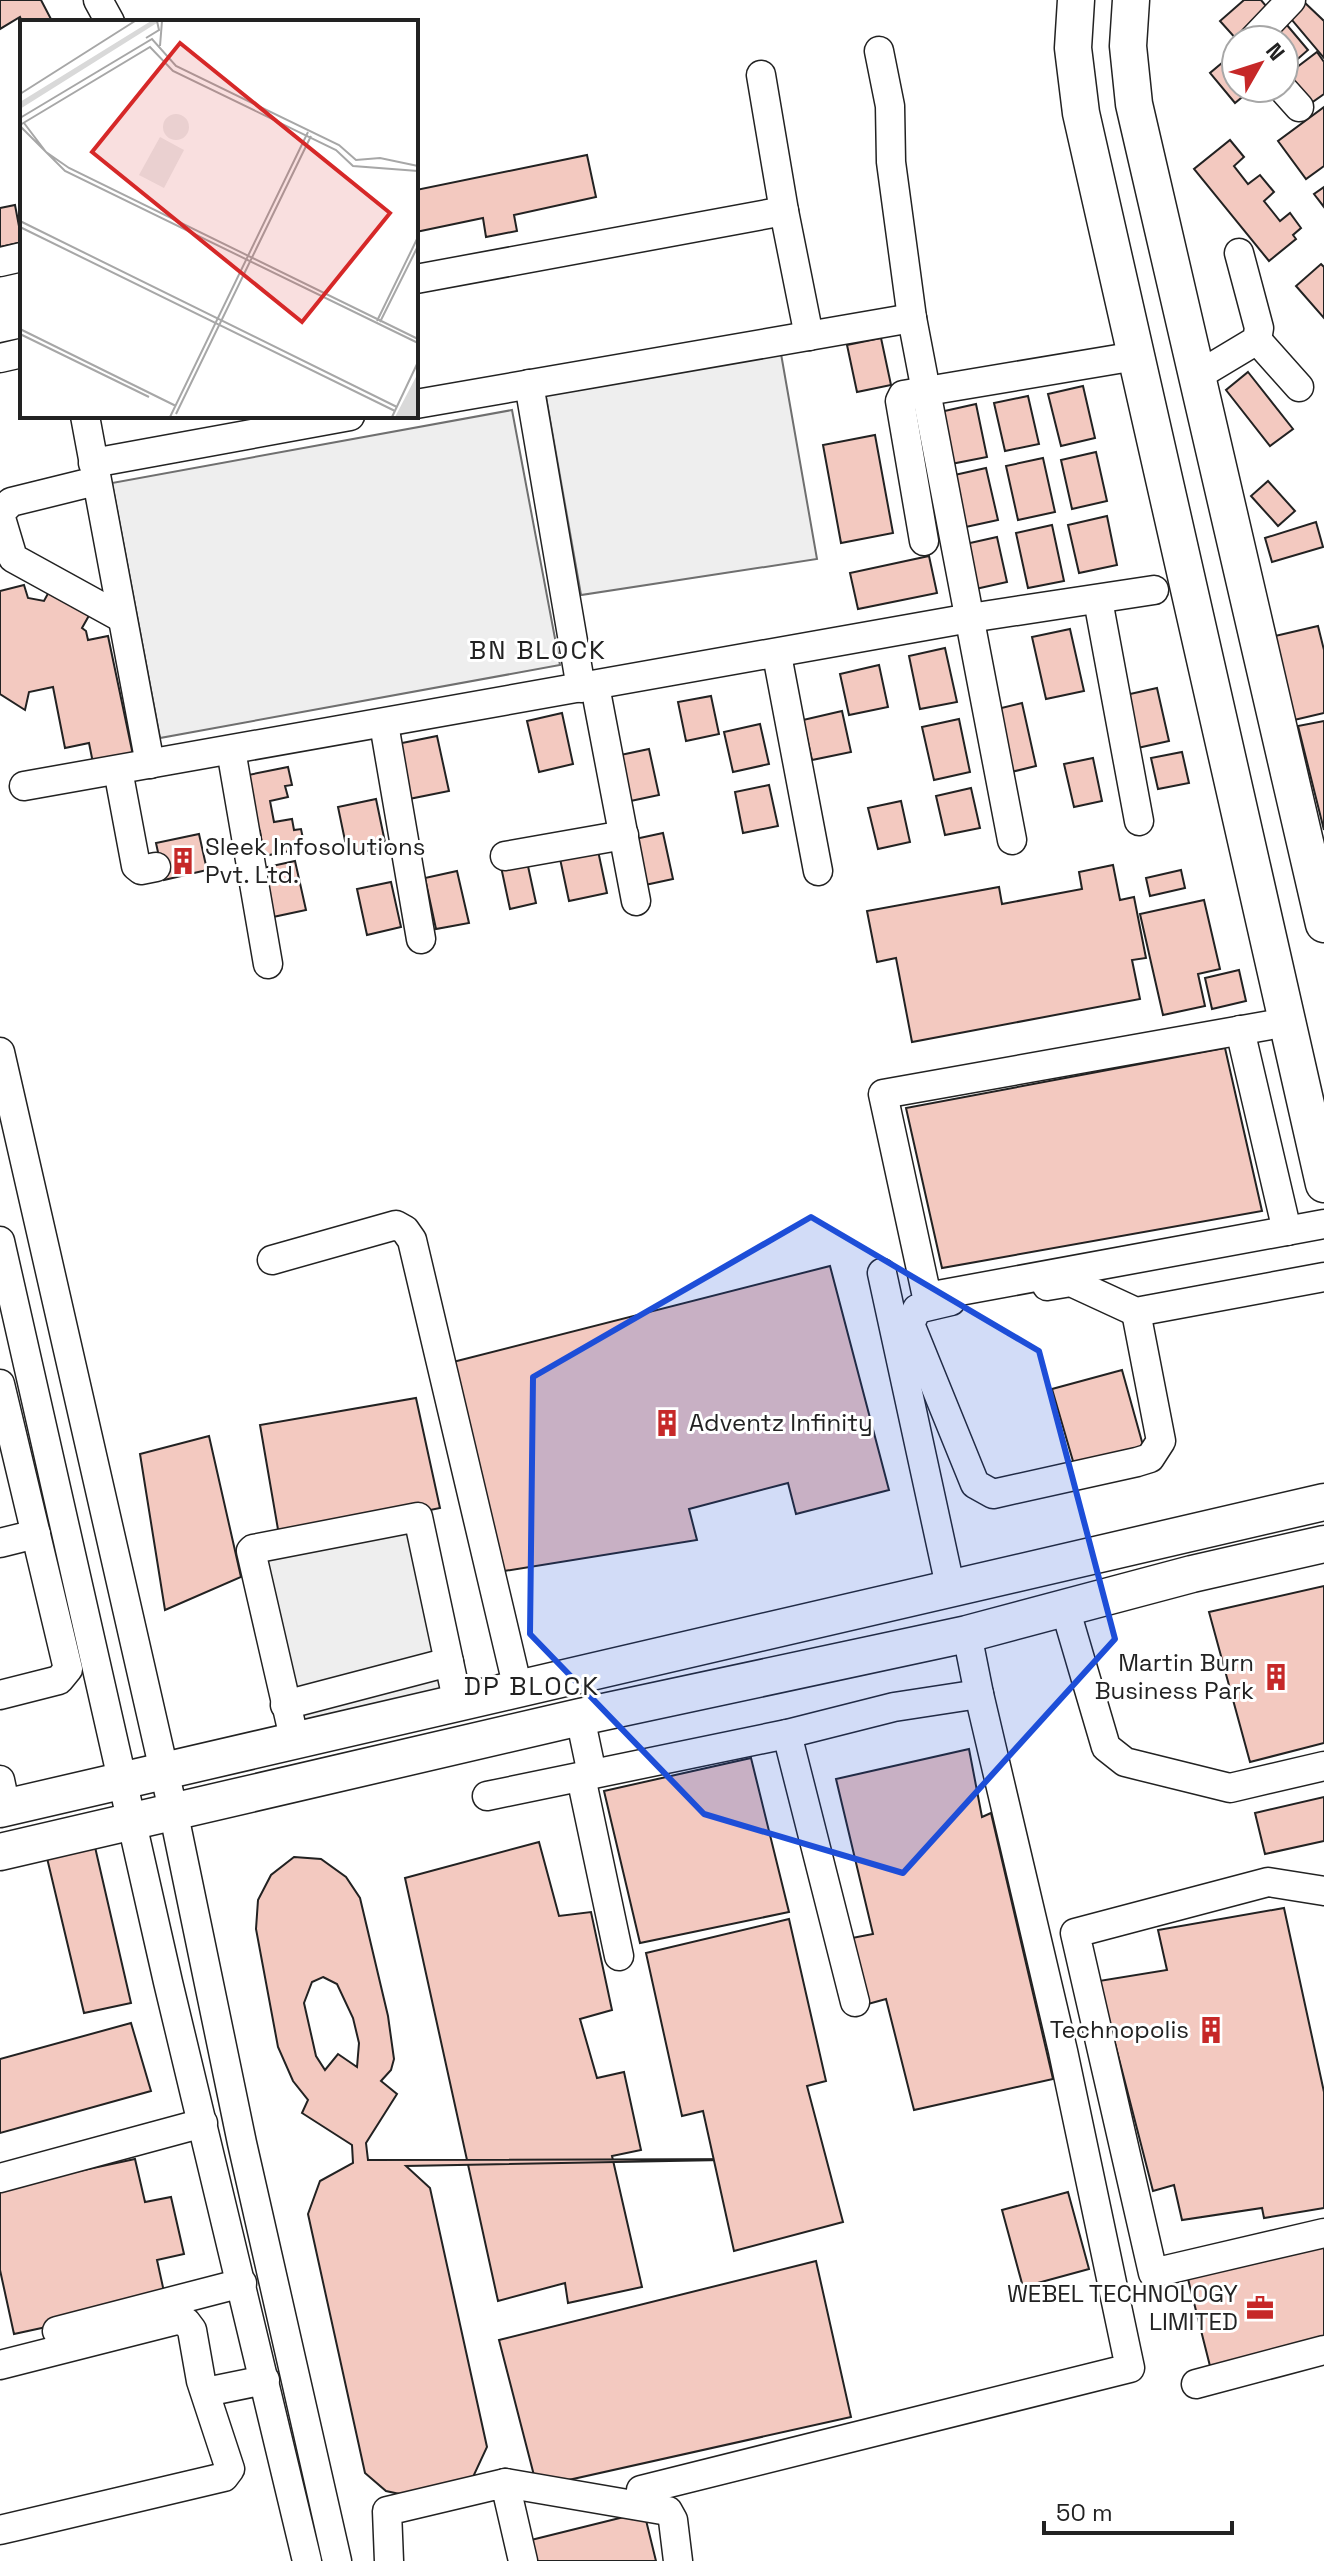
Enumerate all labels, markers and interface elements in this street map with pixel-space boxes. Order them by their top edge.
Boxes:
inset map [20,20,418,418]
north arrow [1220,24,1300,104]
text: N [1260,37,1291,66]
district label: BN BLOCK [469,633,607,667]
place label: Sleek Infosolutions Pvt. Ltd. [205,831,425,890]
building icon: Sleek Infosolutions Pvt. Ltd. [168,846,198,876]
place label: Adventz Infinity [689,1407,873,1438]
building icon: Adventz Infinity [652,1408,682,1438]
place label: Martin Burn Business Park [1095,1647,1254,1706]
building icon: Martin Burn Business Park [1261,1662,1291,1692]
district label: DP BLOCK [464,1669,600,1703]
place label: Technopolis [1050,2014,1189,2045]
building icon: Technopolis [1196,2015,1226,2045]
place label: WEBEL TECHNOLOGY LIMITED [1007,2278,1238,2337]
office icon: WEBEL TECHNOLOGY LIMITED [1245,2293,1275,2323]
scale bar [1044,2485,1232,2535]
text: 50 m [1056,2497,1113,2528]

